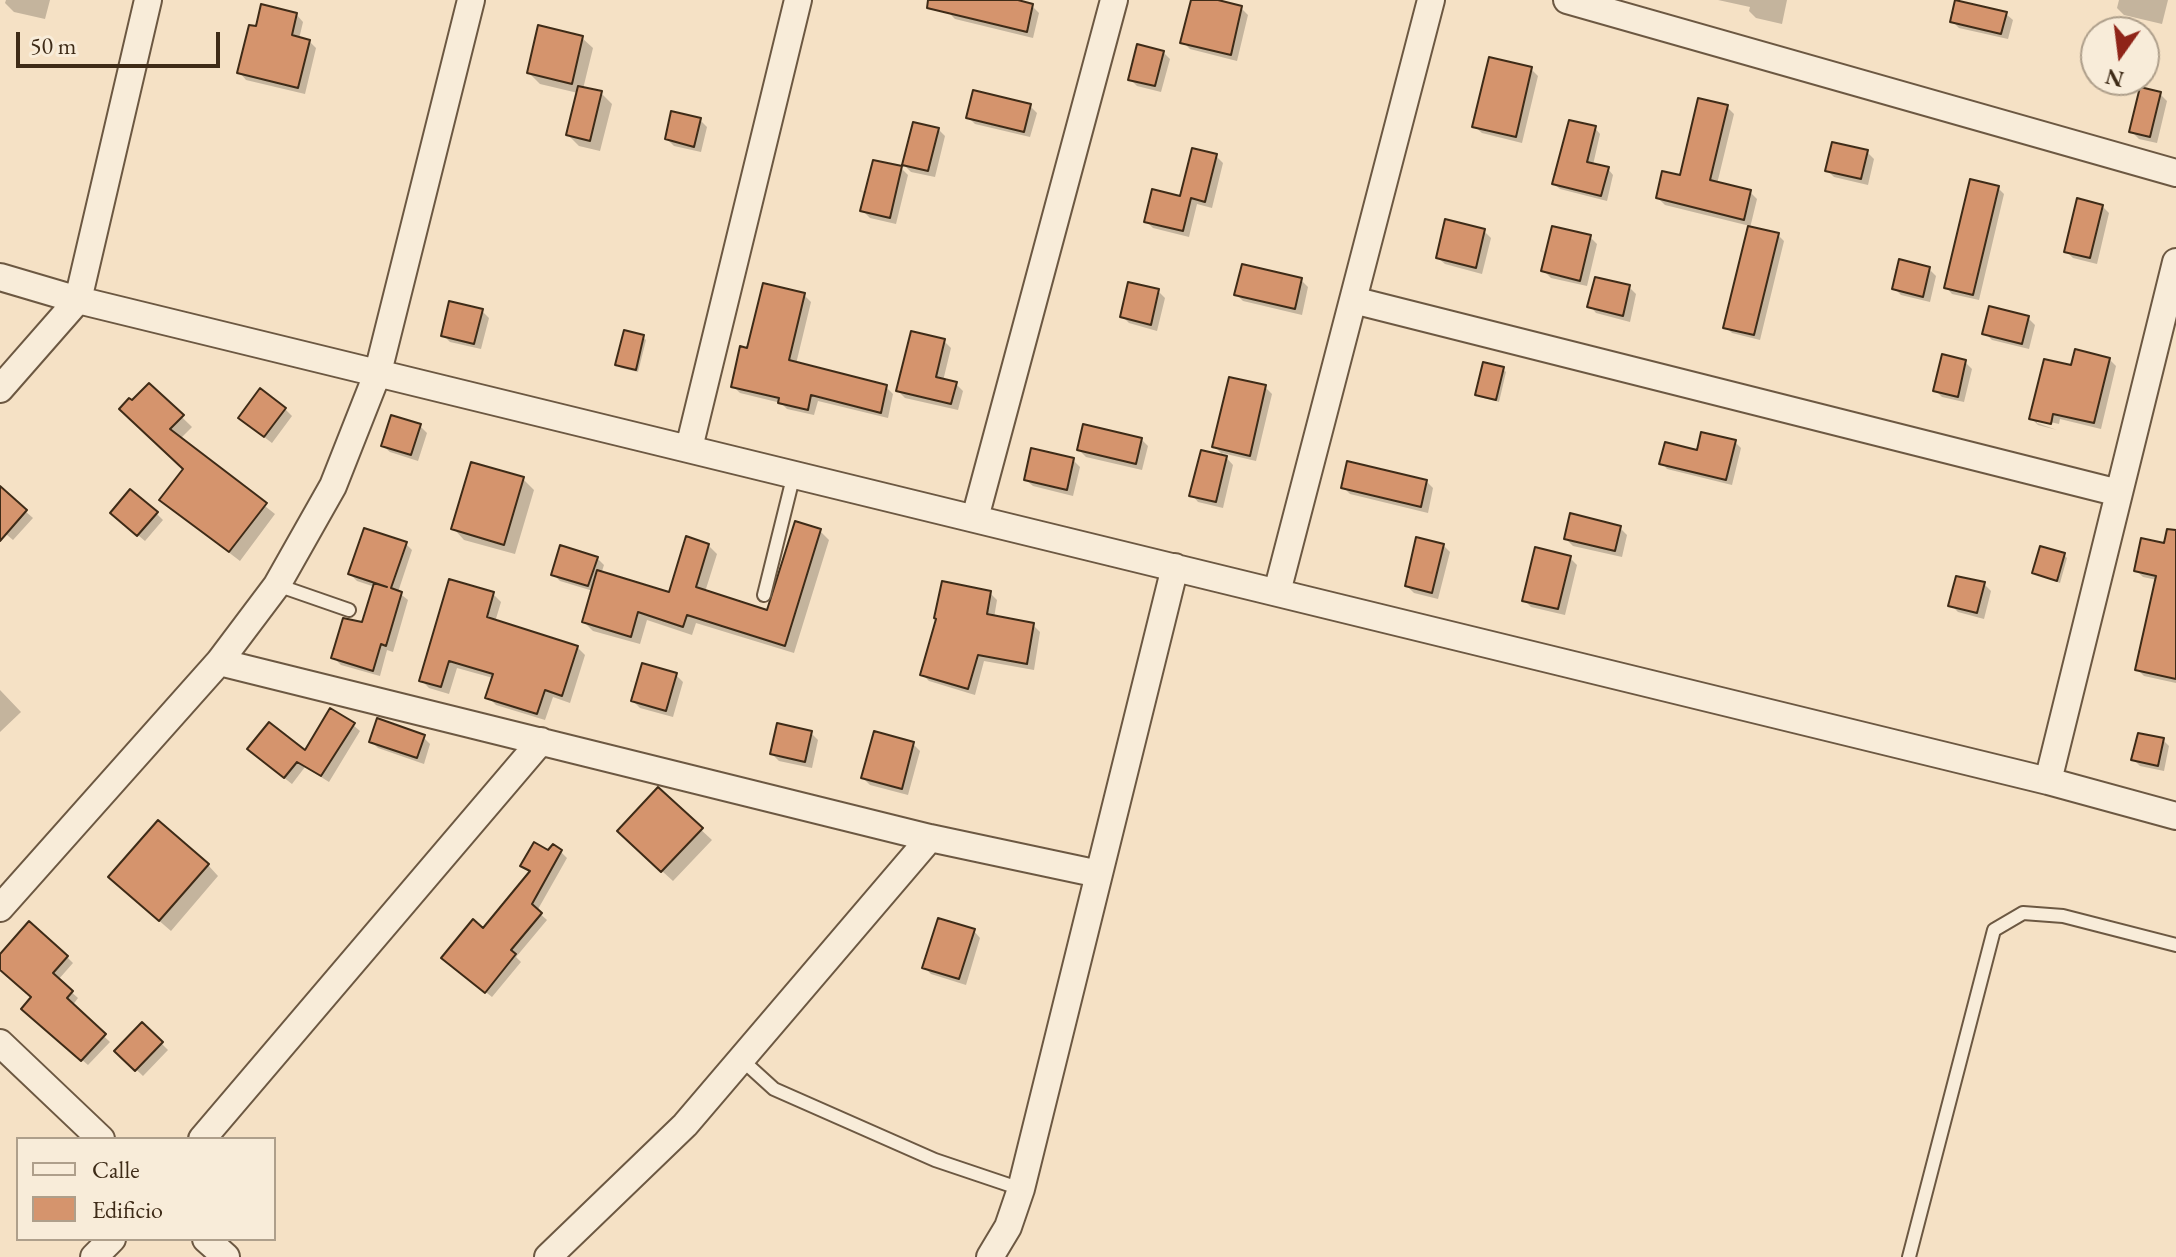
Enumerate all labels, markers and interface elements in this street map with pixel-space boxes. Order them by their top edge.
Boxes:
scale bar [20,16,224,66]
north arrow [2080,16,2160,96]
text: 50 m [30,30,77,61]
text: N [2102,62,2127,94]
legend [16,1137,276,1241]
text: Calle [92,1154,140,1185]
text: Edificio [92,1194,163,1225]

